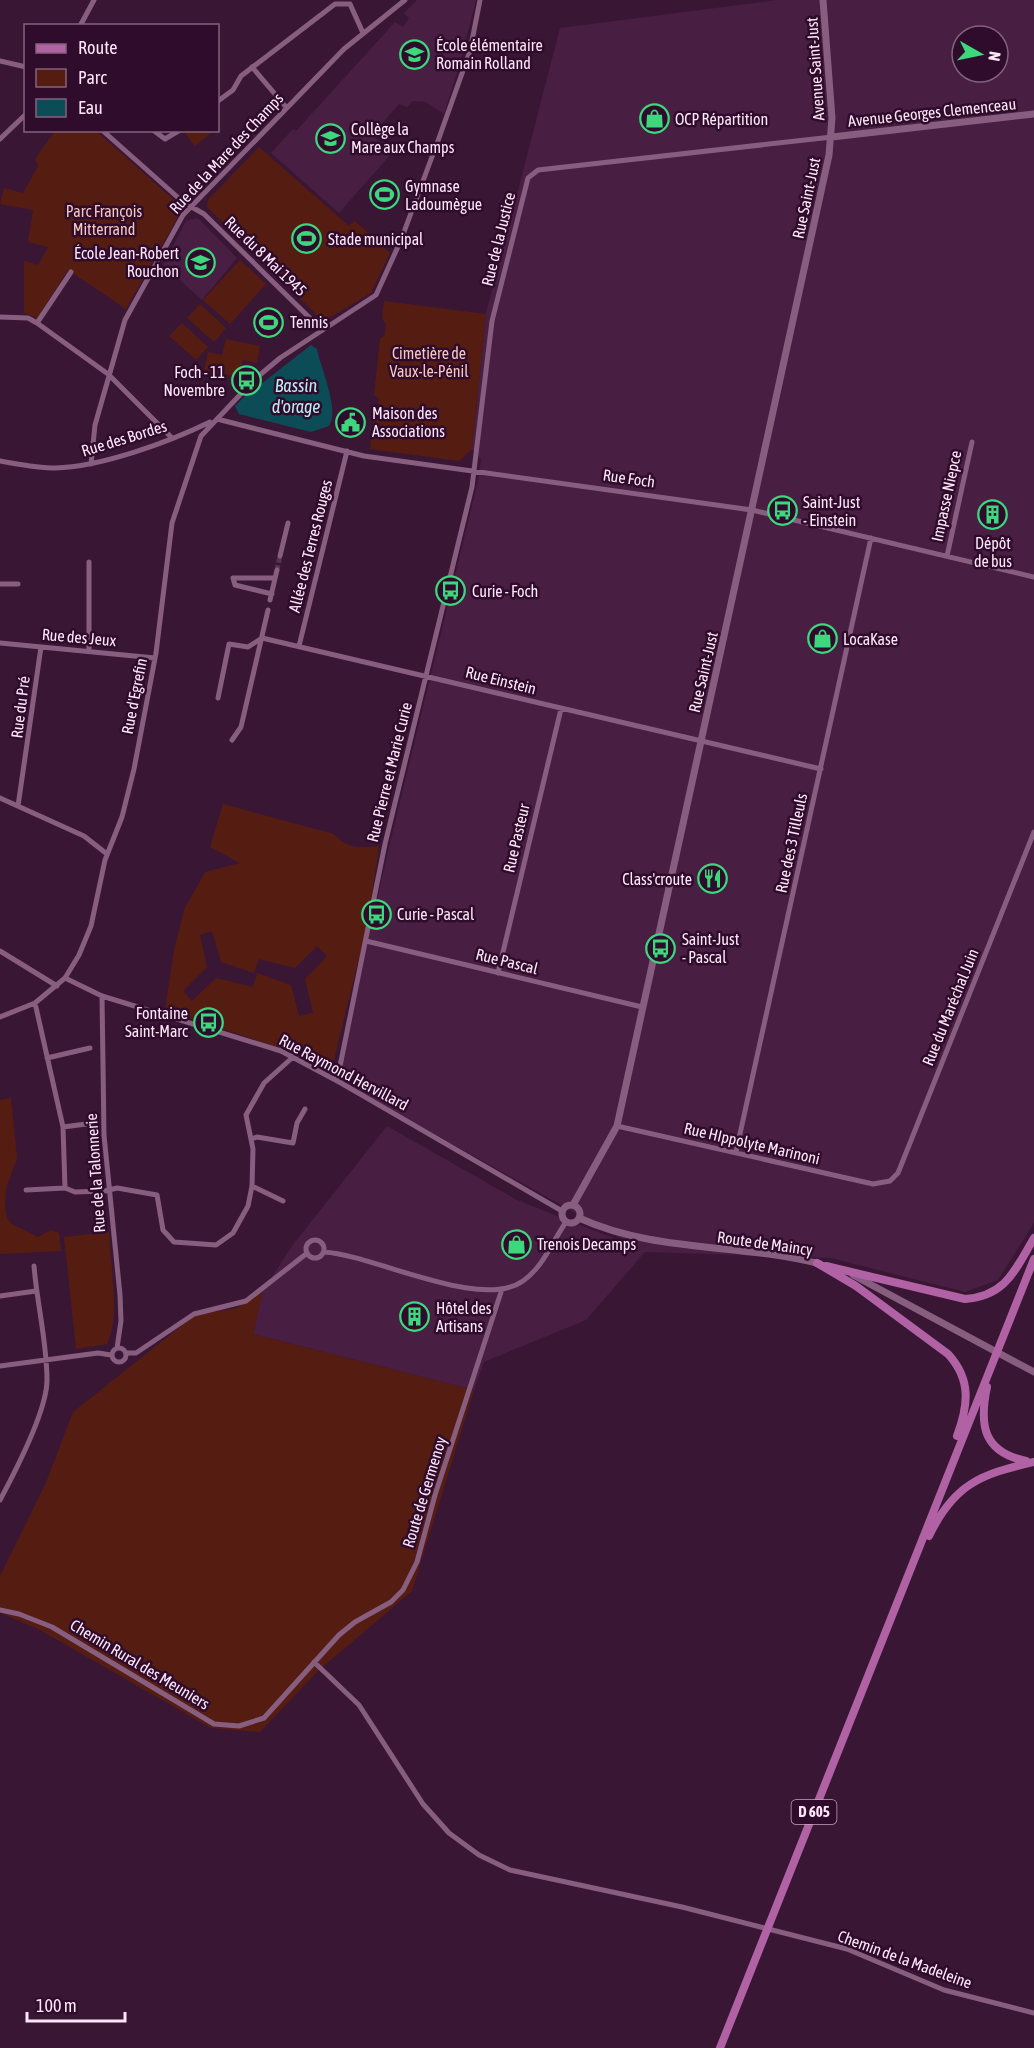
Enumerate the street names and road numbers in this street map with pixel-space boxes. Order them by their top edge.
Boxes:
street label: Avenue Saint-Just [802,16,828,121]
street label: Rue de la Mare des Champs [165,89,288,218]
street label: Avenue Georges Clemenceau [847,94,1017,131]
street label: Rue Saint-Just [789,155,823,240]
street label: Rue de la Justice [478,190,518,288]
street label: Rue du 8 Mai 1945 [221,213,311,299]
street label: Rue des Bordes [79,416,169,460]
street label: Impasse Niepce [928,449,965,543]
street label: Rue Foch [602,465,656,491]
street label: Allée des Terres Rouges [285,477,336,614]
street label: Rue des Jeux [41,625,117,649]
street label: Rue Saint-Just [685,629,721,714]
street label: Rue d'Egrefin [118,657,151,736]
street label: Rue Einstein [464,663,538,697]
street label: Rue du Pré [7,675,33,739]
street label: Rue Pierre et Marie Curie [363,700,415,844]
street label: Rue des 3 Tilleuls [772,791,810,894]
street label: Rue Pasteur [499,802,533,874]
street label: Rue Pascal [474,945,541,978]
street label: Rue du Maréchal Juin [918,946,982,1068]
street label: Rue Raymond Hervillard [276,1030,412,1115]
street label: Rue de la Talonnerie [82,1113,108,1233]
street label: Rue HIppolyte Marinoni [682,1119,822,1168]
street label: Route de Maincy [716,1227,814,1260]
street label: Route de Germenoy [399,1434,451,1550]
street label: Chemin Rural des Meuniers [67,1615,213,1713]
road number: D 605 [792,1800,836,1824]
street label: Chemin de la Madeleine [836,1926,974,1992]

